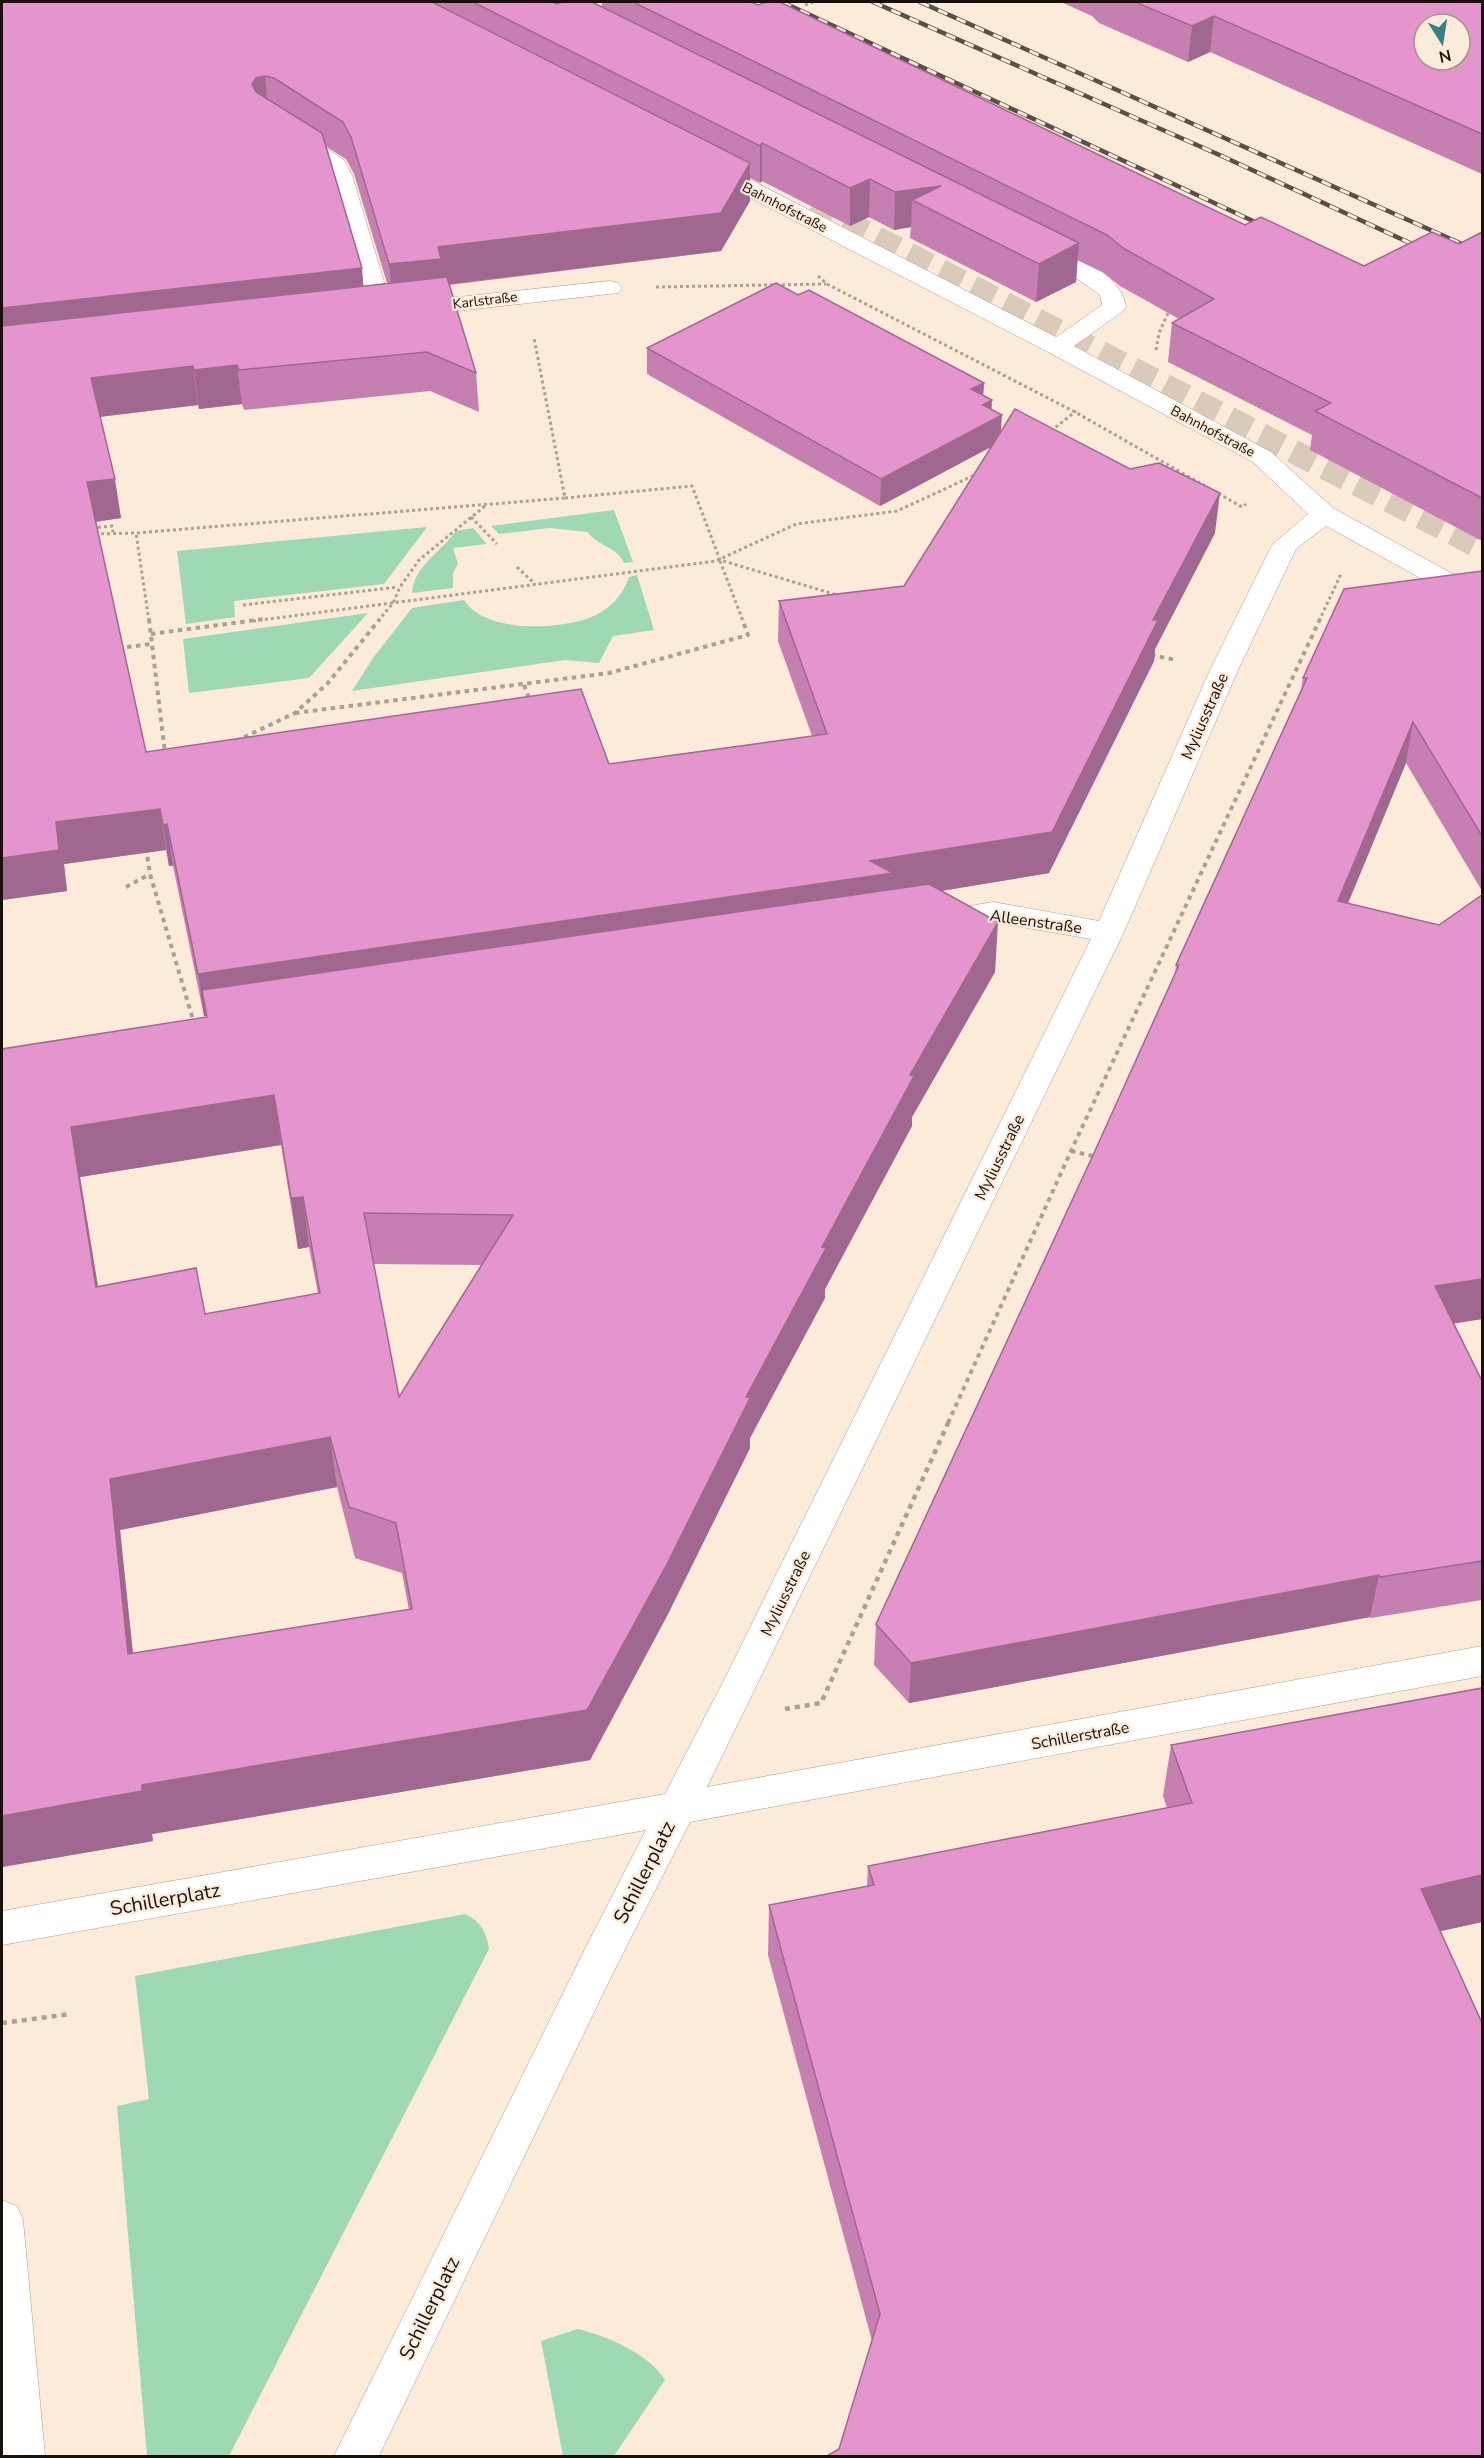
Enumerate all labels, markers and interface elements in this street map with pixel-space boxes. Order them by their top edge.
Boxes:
north arrow [1412,12,1472,72]
text: N [1437,44,1453,68]
street label: Bahnhofstraße [739,178,831,237]
street label: Karlstraße [452,287,519,314]
street label: Bahnhofstraße [1167,401,1258,462]
street label: Myliusstraße [1176,670,1234,763]
street label: Alleenstraße [988,905,1083,939]
street label: Myliusstraße [970,1111,1030,1204]
street label: Myliusstraße [756,1547,816,1640]
street label: Schillerstraße [1029,1717,1131,1755]
street label: Schillerplatz [607,1816,682,1928]
street label: Schillerplatz [108,1877,222,1922]
street label: Schillerplatz [393,2252,466,2364]

